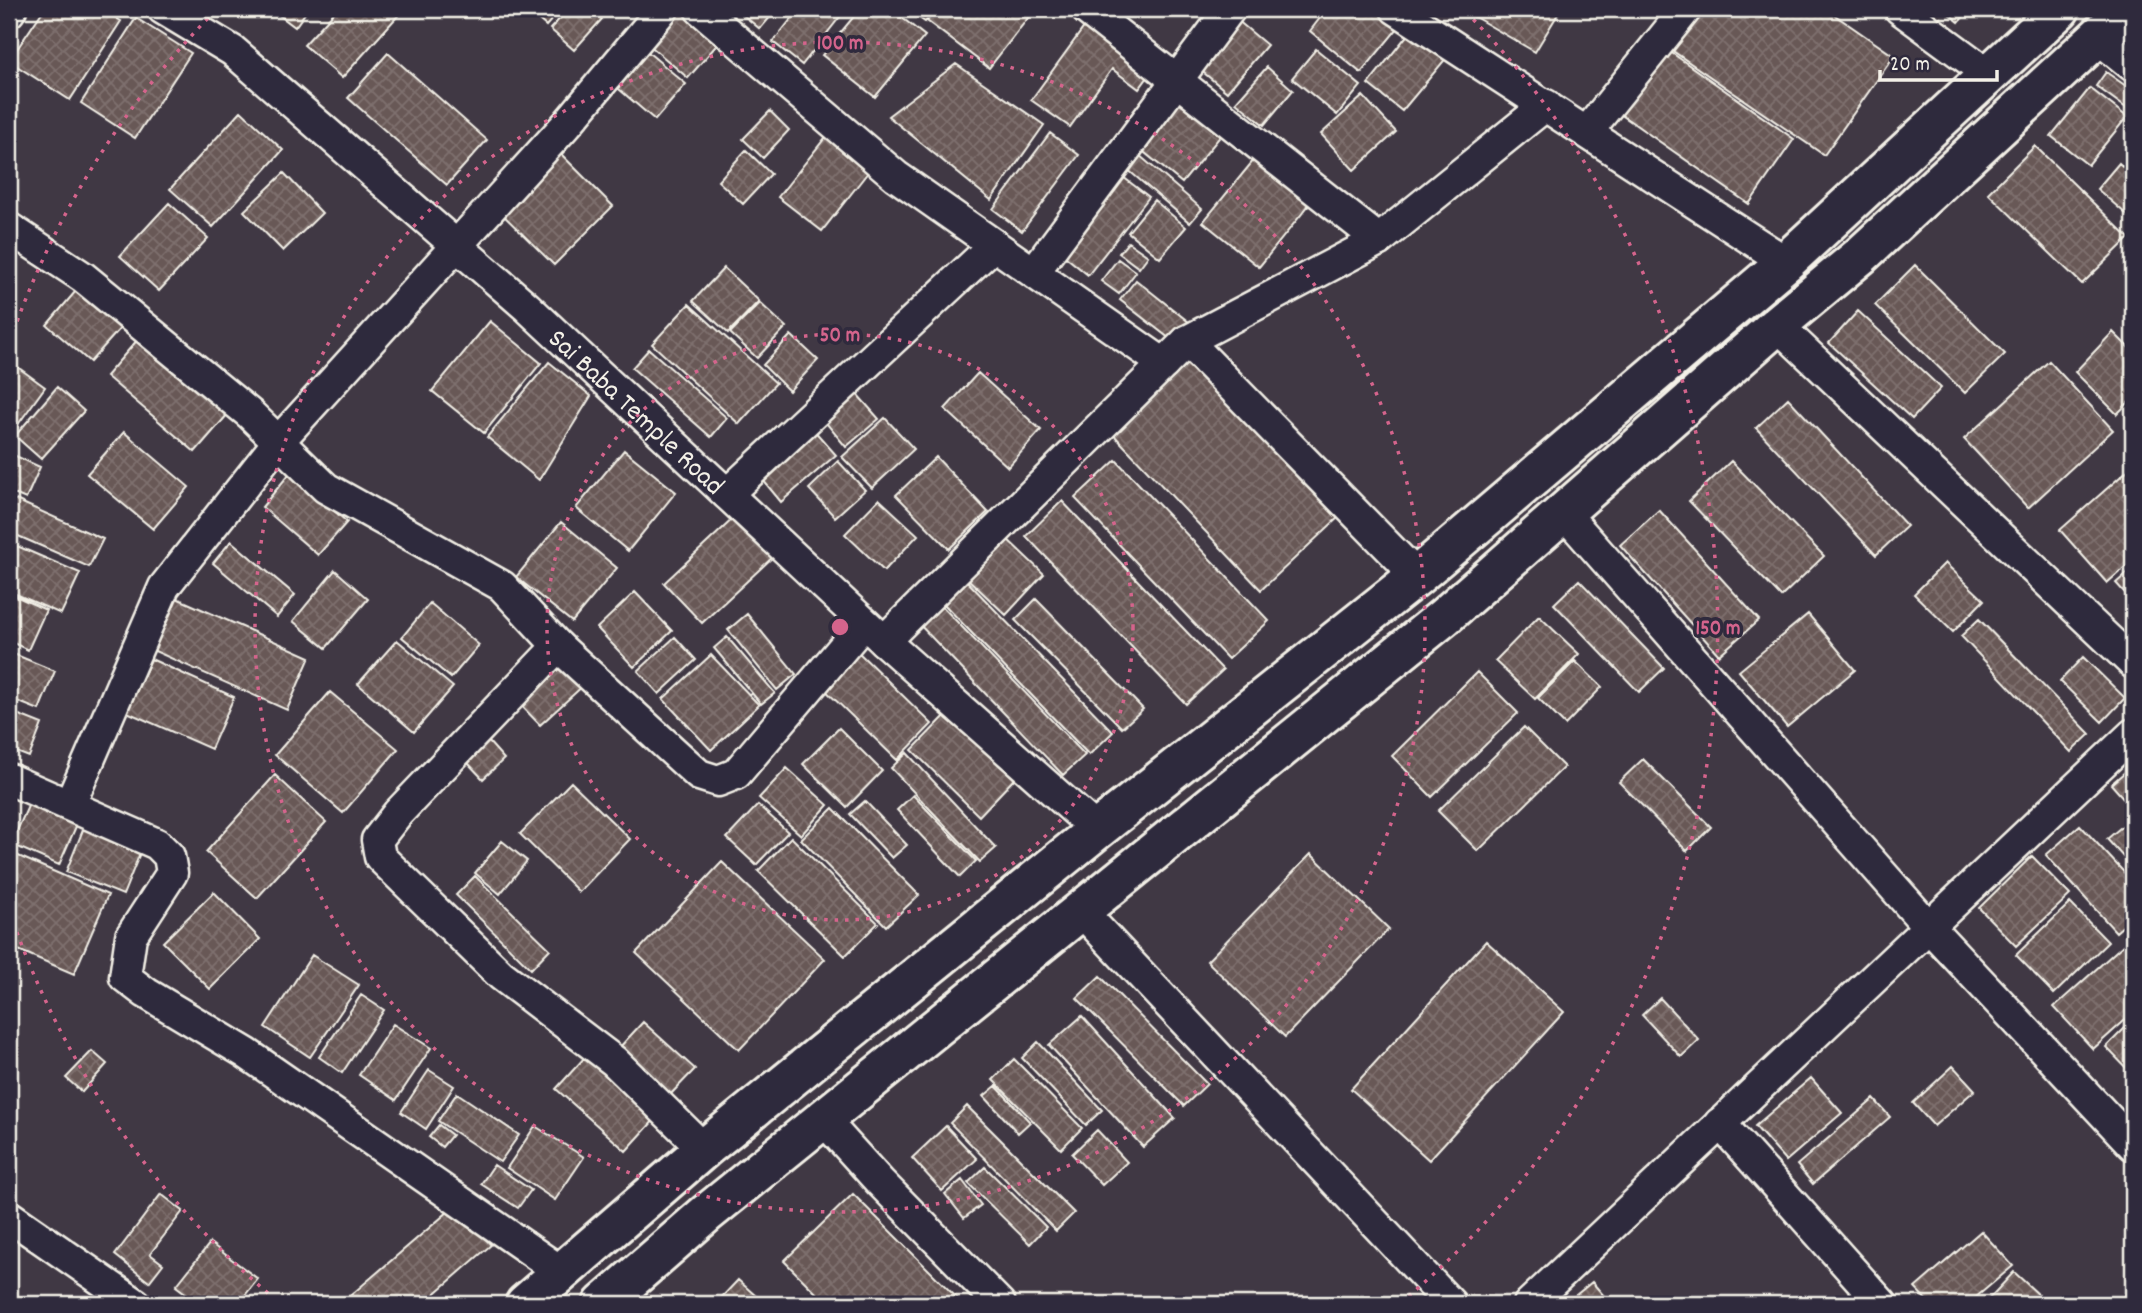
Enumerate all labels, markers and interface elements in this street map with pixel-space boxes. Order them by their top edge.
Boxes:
text: 100 m [817,30,863,60]
scale bar [1880,38,1997,82]
text: 20 m [1890,51,1930,81]
street label: Sai Baba Temple Road [537,321,731,507]
text: 50 m [820,322,860,352]
centre of rings [828,615,852,639]
text: 150 m [1695,615,1741,645]

